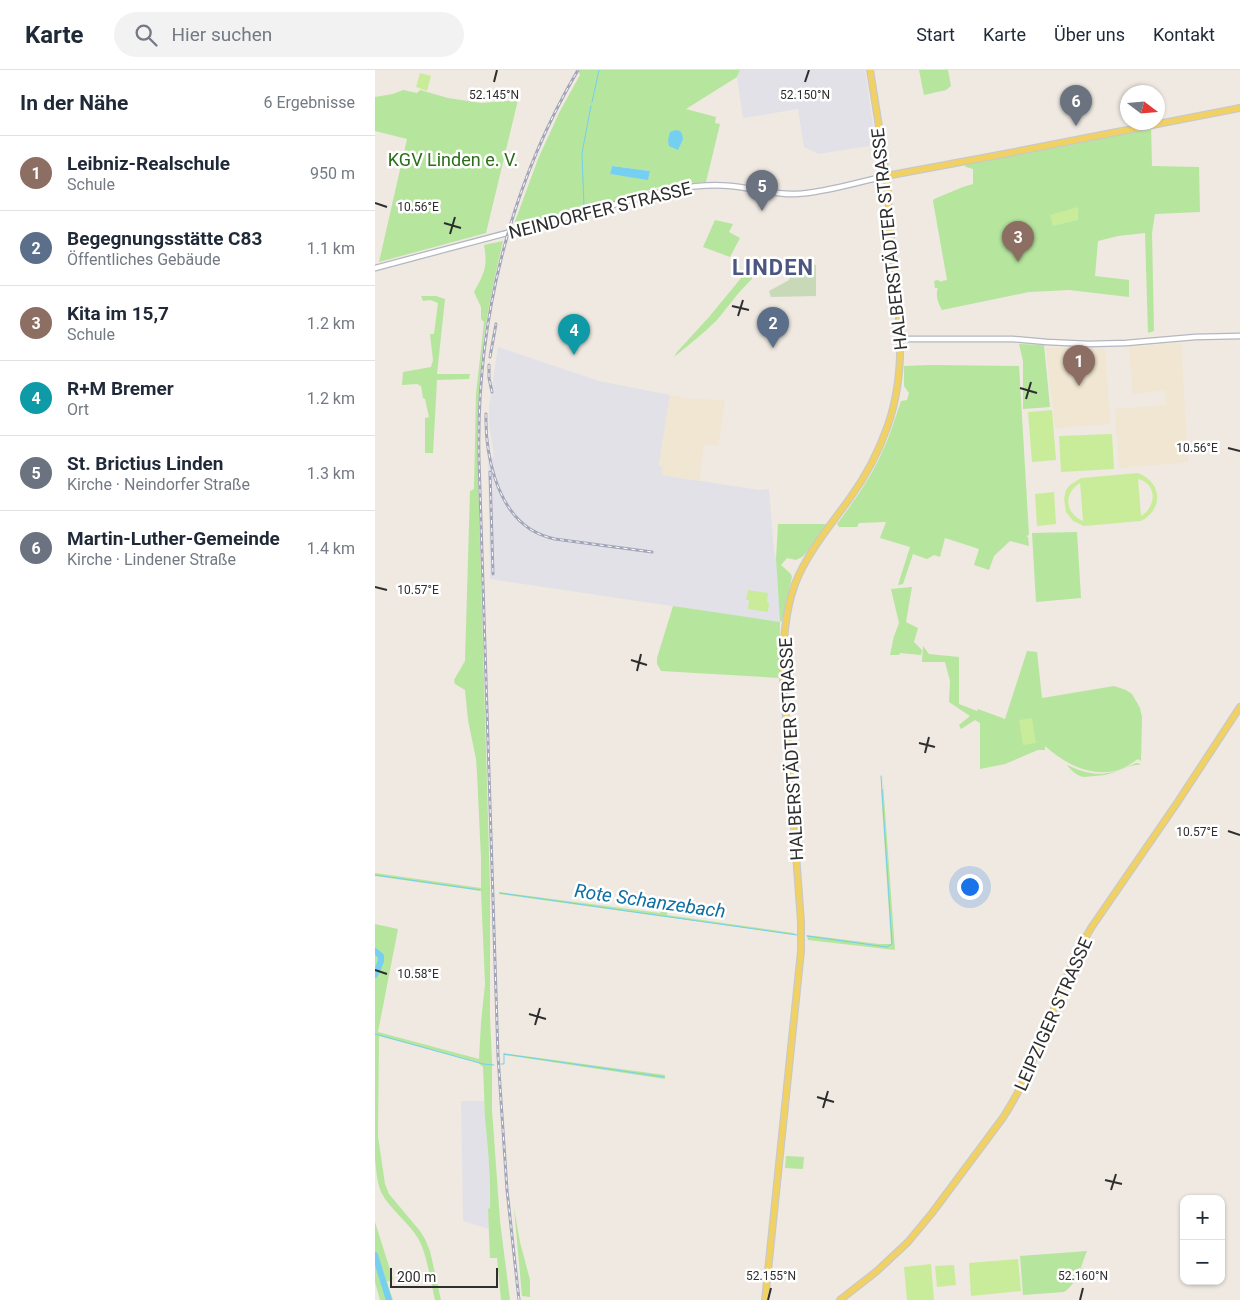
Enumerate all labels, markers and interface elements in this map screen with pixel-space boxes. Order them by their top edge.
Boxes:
search box [114,12,464,57]
text: Karte [25,21,84,49]
icon: search [132,21,160,49]
text: Hier suchen [172,23,272,46]
text: Start [916,24,955,45]
text: Karte [983,24,1026,45]
text: Über uns [1054,24,1125,45]
text: Kontakt [1153,24,1215,45]
pin: 6 [1060,85,1092,126]
north arrow [1120,85,1165,130]
text: 52.145°N [469,88,519,102]
text: 52.150°N [780,88,830,102]
text: In der Nähe [20,91,128,115]
text: 6 Ergebnisse [263,93,355,112]
street label: HALBERSTÄDTER STRASSE [867,127,911,351]
park label: KGV Linden e. V. [388,149,518,170]
text: Leibniz-Realschule [67,152,230,175]
text: 1 [31,164,41,183]
text: 950 m [310,164,355,183]
pin: 5 [746,170,778,211]
text: Schule [67,175,115,194]
street label: NEINDORFER STRASSE [506,177,694,243]
text: 10.56°E [397,200,439,214]
pin: 3 [1002,221,1034,262]
text: Begegnungsstätte C83 [67,227,262,250]
text: 2 [31,239,41,258]
text: 1.1 km [307,239,355,258]
text: Öffentliches Gebäude [67,250,221,269]
district label: LINDEN [732,255,814,280]
text: Kita im 15,7 [67,302,169,325]
pin: 2 [757,307,789,348]
text: 3 [31,314,41,333]
text: 1.2 km [307,314,355,333]
pin: 4 [558,314,590,355]
text: Schule [67,325,115,344]
pin: 1 [1063,345,1095,386]
text: R+M Bremer [67,377,174,400]
text: 4 [31,389,41,408]
text: 1.2 km [307,389,355,408]
text: Ort [67,400,89,419]
text: 10.56°E [1176,441,1218,455]
text: St. Brictius Linden [67,452,224,475]
text: 5 [31,464,41,483]
text: 1.3 km [307,464,355,483]
text: Kirche · Neindorfer Straße [67,475,250,494]
text: Martin-Luther-Gemeinde [67,527,280,550]
text: 6 [31,539,41,558]
text: 1.4 km [307,539,355,558]
text: Kirche · Lindener Straße [67,550,236,569]
text: 10.57°E [397,583,439,597]
street label: HALBERSTÄDTER STRASSE [775,637,807,861]
text: 10.57°E [1176,825,1218,839]
your location [957,874,983,900]
water label: Rote Schanzebach [573,879,727,923]
street label: LEIPZIGER STRASSE [1010,934,1096,1094]
text: 10.58°E [397,967,439,981]
map controls [1180,1195,1225,1285]
button: + [1180,1195,1225,1240]
button: − [1180,1240,1225,1285]
scale bar [390,1265,497,1288]
text: 200 m [397,1269,436,1285]
text: 52.155°N [746,1269,796,1283]
text: 52.160°N [1058,1269,1108,1283]

